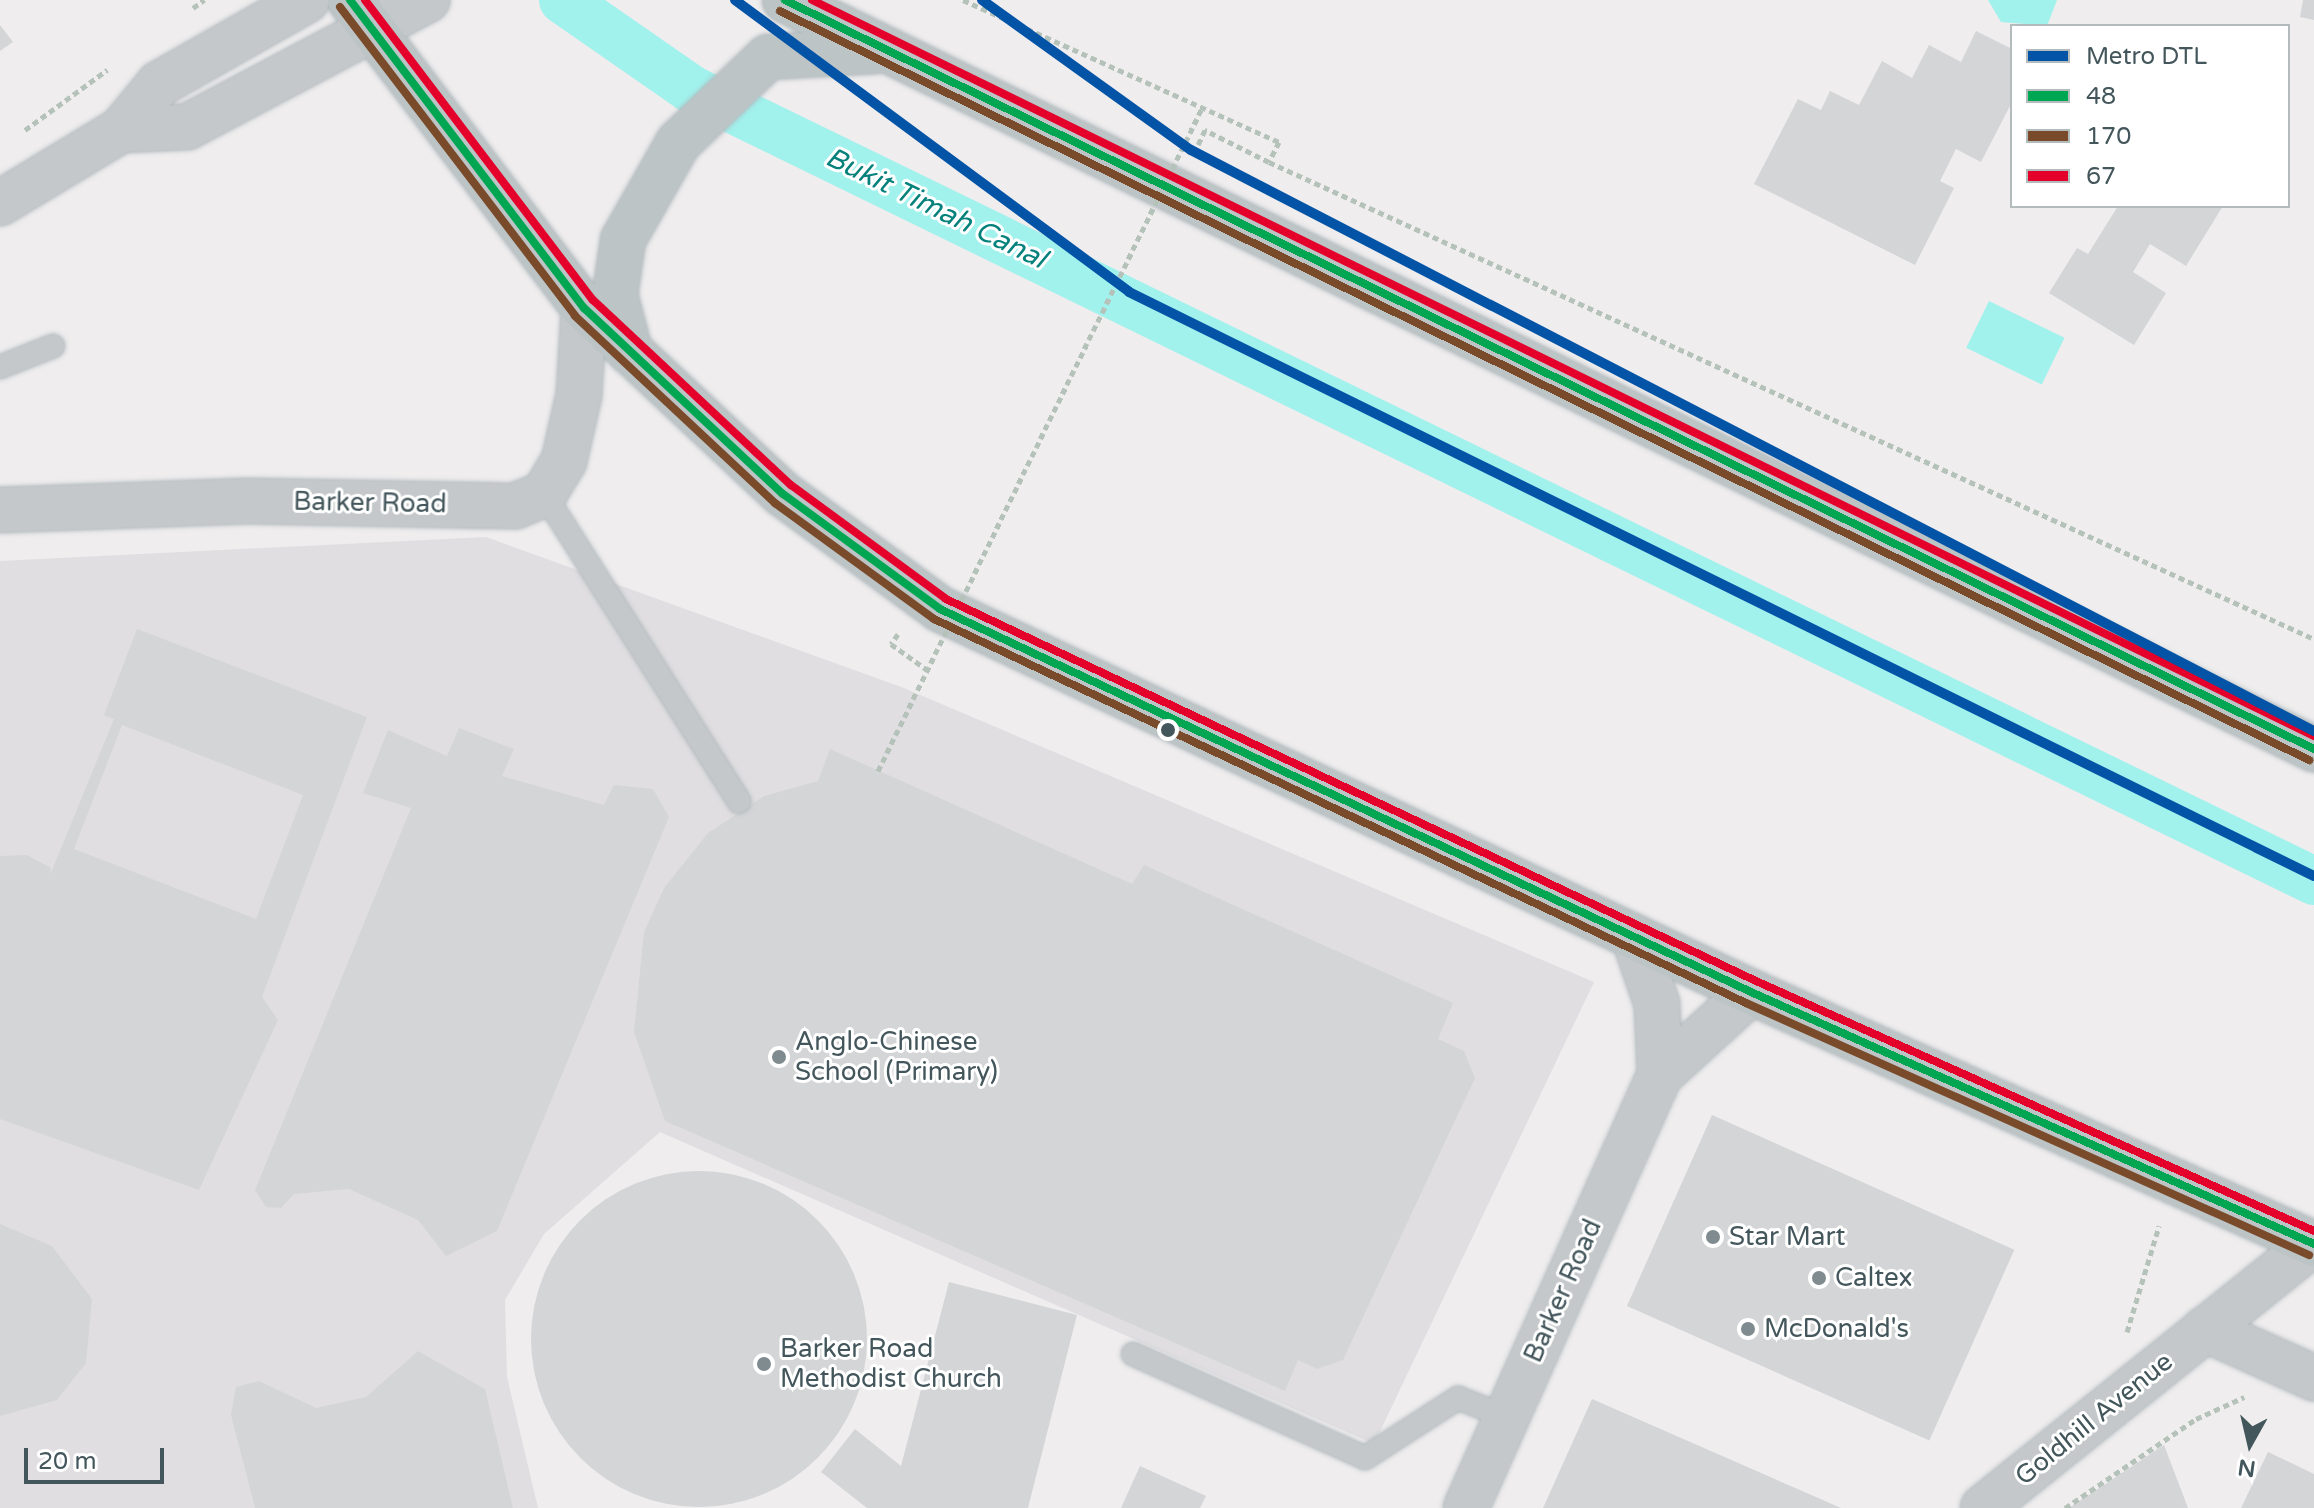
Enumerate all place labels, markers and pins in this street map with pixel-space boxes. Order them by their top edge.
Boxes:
unlabelled marker [1160,722,1176,738]
place label: Anglo-Chinese School (Primary) [795,1026,998,1088]
marker: Anglo-Chinese School (Primary) [770,1048,788,1066]
place label: Star Mart [1729,1221,1845,1253]
marker: Star Mart [1704,1228,1722,1246]
place label: Caltex [1835,1262,1913,1294]
marker: Caltex [1810,1269,1828,1287]
place label: McDonald's [1764,1313,1909,1345]
marker: McDonald's [1739,1320,1757,1338]
place label: Barker Road Methodist Church [780,1333,1002,1394]
marker: Barker Road Methodist Church [755,1355,773,1373]

